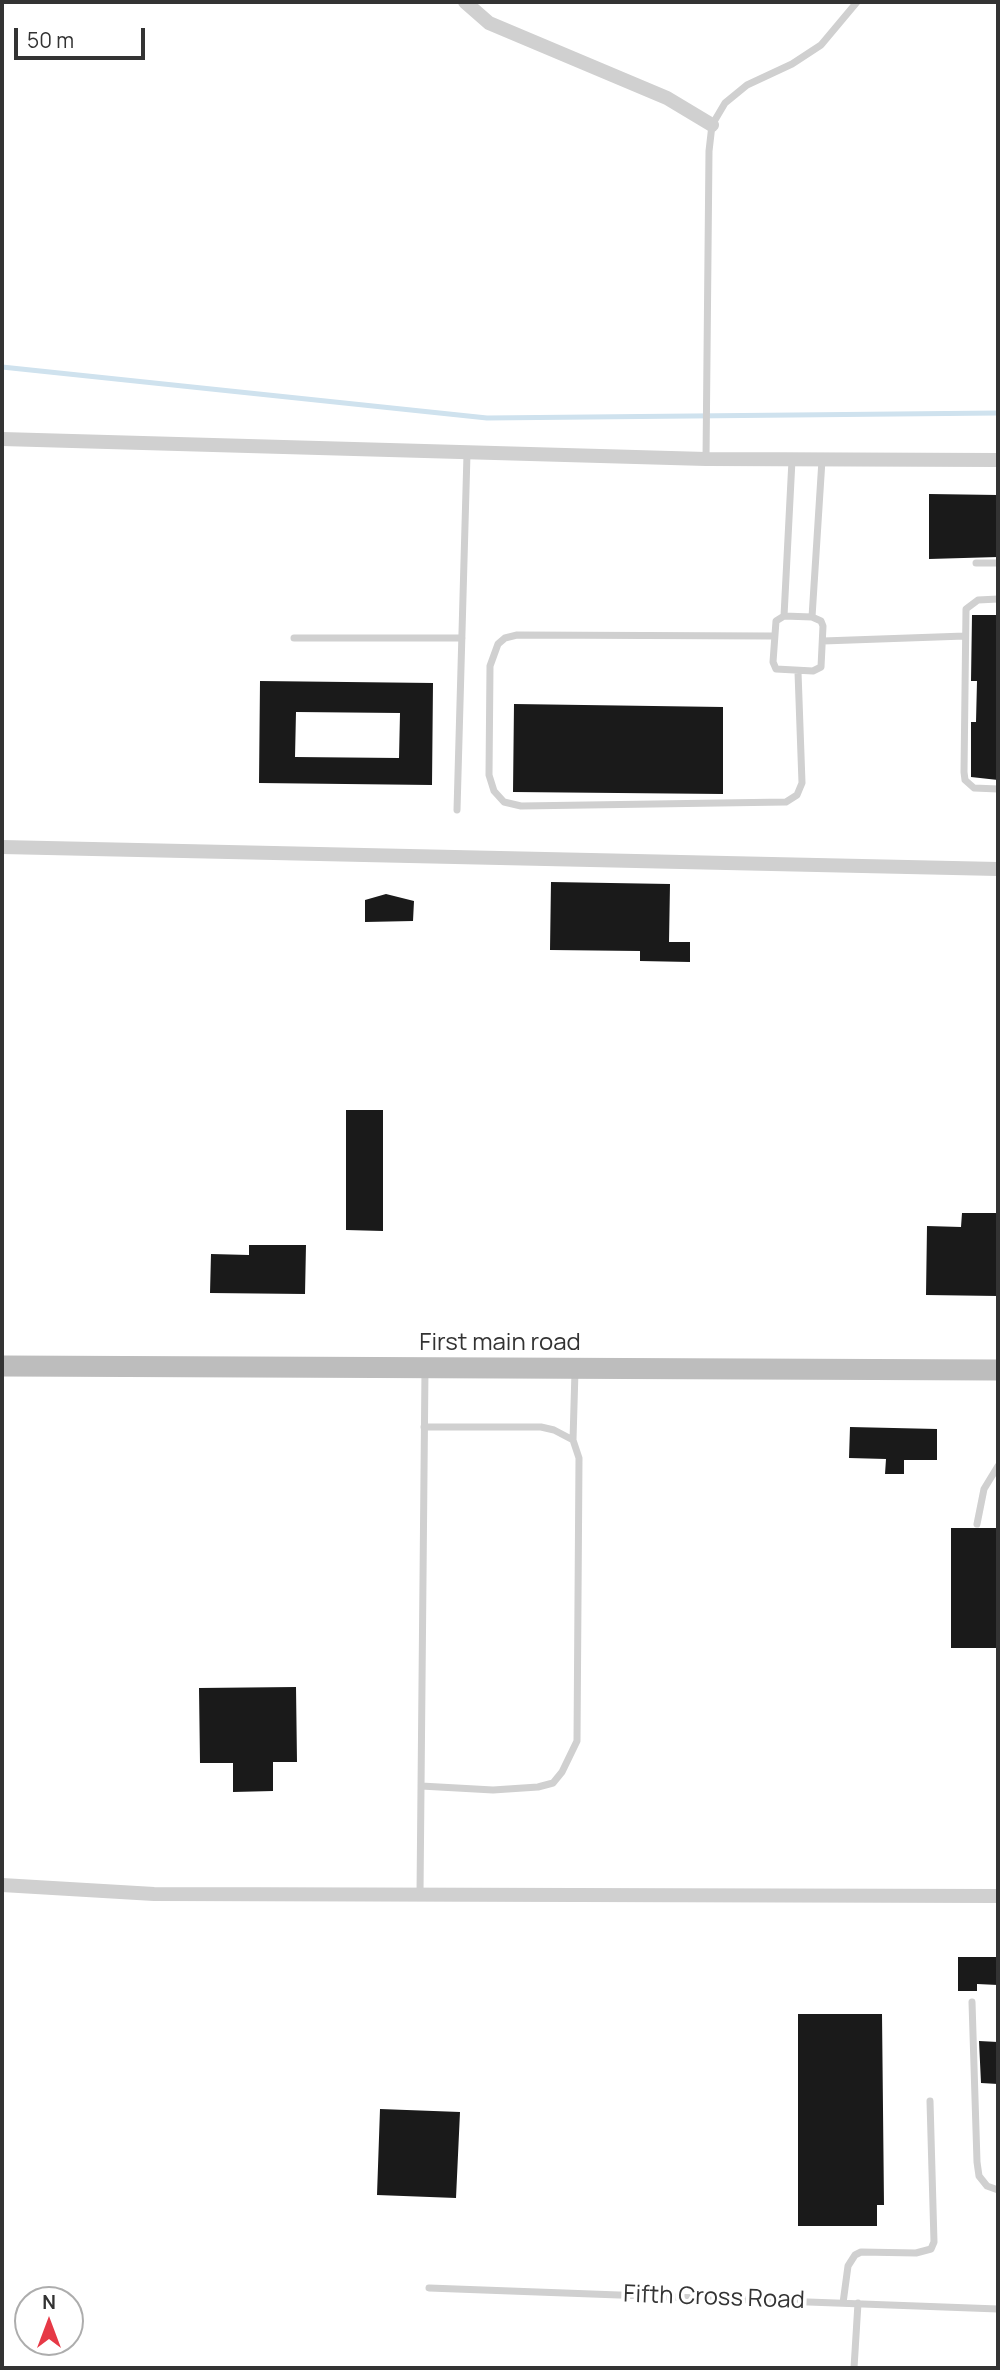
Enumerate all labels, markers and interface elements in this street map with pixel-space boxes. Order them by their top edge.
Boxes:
scale bar [18,14,149,58]
text: 50 m [27,26,74,54]
street label: First main road [419,1329,581,1357]
street label: Fifth Cross Road [623,2280,805,2316]
north arrow [14,2286,84,2356]
text: N [42,2289,56,2315]

